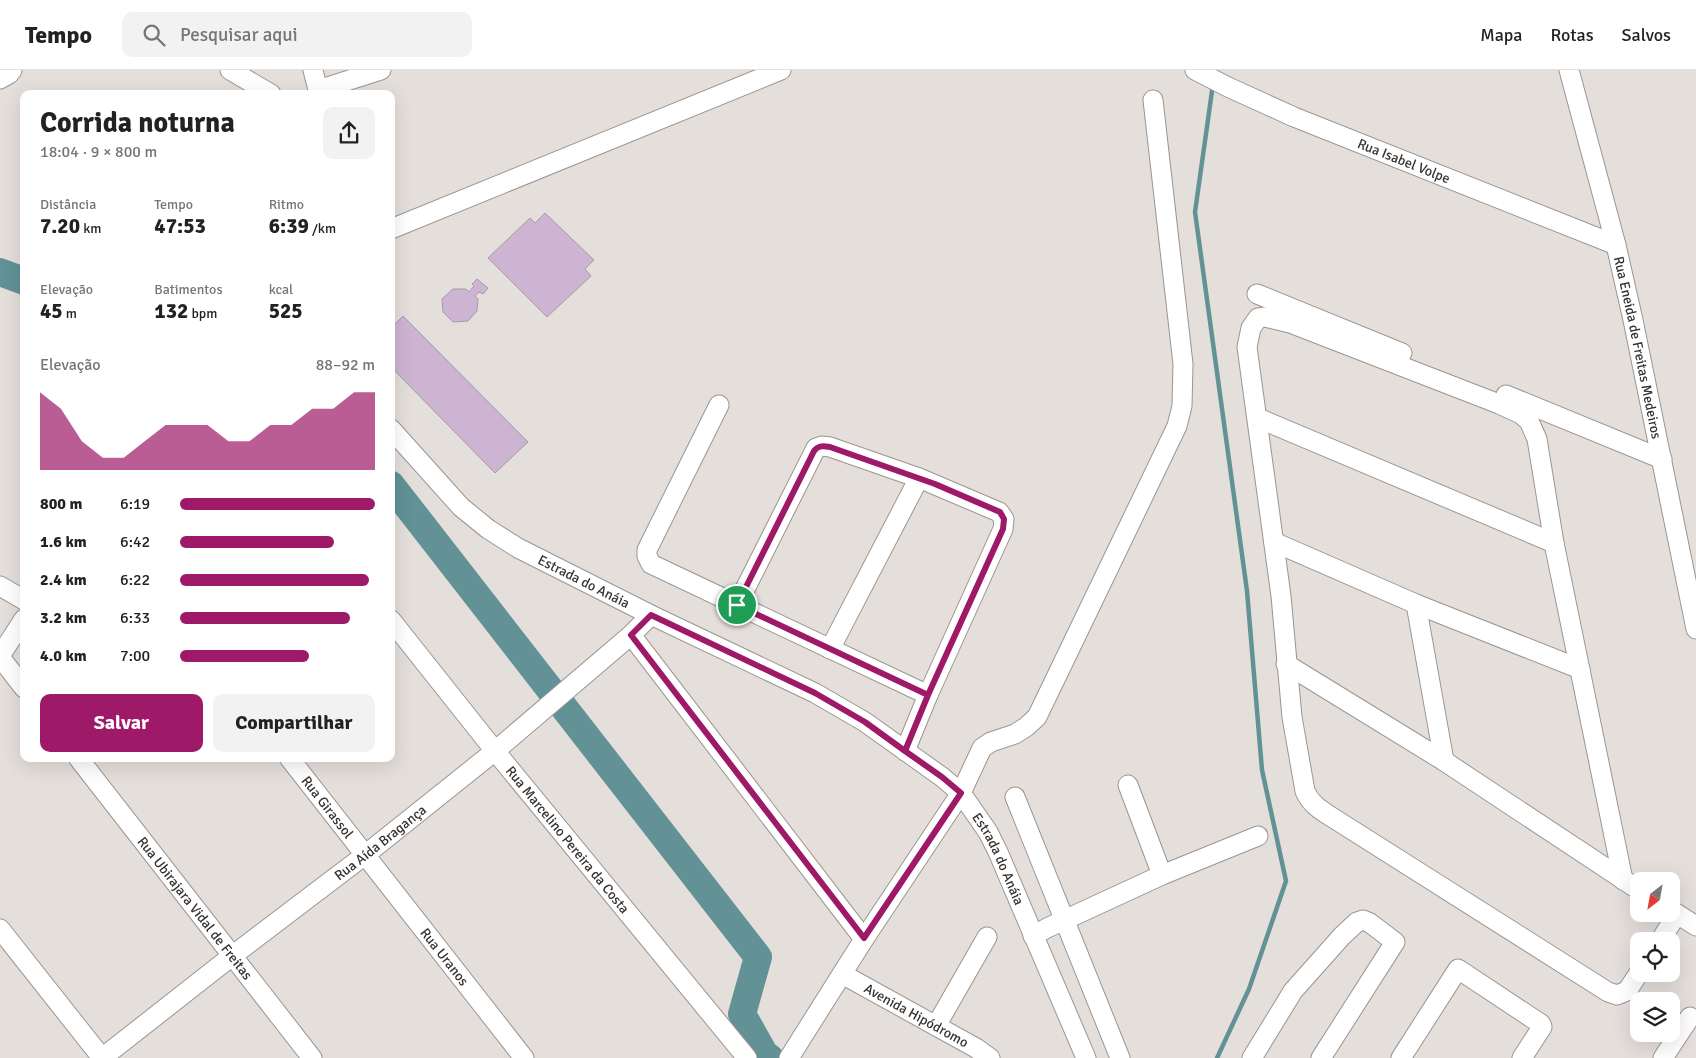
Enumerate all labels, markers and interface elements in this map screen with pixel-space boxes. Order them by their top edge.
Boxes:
search box [122,12,472,57]
text: Tempo [25,20,92,50]
icon: search [140,21,168,49]
text: Pesquisar aqui [180,23,298,47]
text: Mapa [1480,24,1523,46]
text: Rotas [1551,24,1594,46]
text: Salvos [1622,24,1671,46]
text: Corrida noturna [40,106,235,140]
button: share [323,107,375,159]
street label: Rua Isabel Volpe [1355,135,1453,187]
text: 18:04 · 9 × 800 m [40,142,157,162]
text: Distância [40,196,96,213]
text: Tempo [154,196,193,213]
text: Ritmo [269,196,304,213]
text: 7.20 [40,213,80,239]
text: 47:53 [154,213,206,239]
text: 6:39 [269,213,309,239]
text: km [80,220,101,237]
text: /km [309,220,336,237]
street label: Rua Eneida de Freitas Medeiros [1610,255,1665,440]
text: Elevação [40,281,93,298]
text: Batimentos [154,281,223,298]
text: kcal [269,281,293,298]
text: 45 [40,298,63,324]
text: 132 [154,298,188,324]
text: 525 [269,298,303,324]
text: m [63,305,77,322]
text: bpm [188,305,217,322]
text: Elevação [40,355,101,375]
text: 88–92 m [316,355,375,375]
text: 800 m [40,494,82,514]
text: 6:19 [120,494,150,514]
text: 1.6 km [40,532,87,552]
text: 6:42 [120,532,150,552]
street label: Estrada do Anáia [535,551,633,612]
text: 2.4 km [40,570,87,590]
text: 6:22 [120,570,150,590]
pin [716,584,758,626]
icon: arrive [723,591,751,619]
text: 3.2 km [40,608,87,628]
text: 6:33 [120,608,150,628]
text: 4.0 km [40,646,87,666]
text: 7:00 [120,646,150,666]
button: Salvar [40,694,203,752]
button: Compartilhar [213,694,375,752]
street label: Rua Marcelino Pereira da Costa [502,763,633,917]
street label: Rua Girassol [298,773,357,842]
street label: Rua Aída Bragança [331,801,430,884]
street label: Estrada do Anáia [968,810,1028,908]
street label: Rua Ubirajara Vidal de Freitas [134,833,256,983]
north arrow [1630,872,1680,922]
map controls [1630,872,1680,1042]
street label: Rua Uranos [416,925,472,989]
button: locate [1630,932,1680,982]
street label: Avenida Hipódromo [861,980,971,1051]
button: layers [1630,992,1680,1042]

